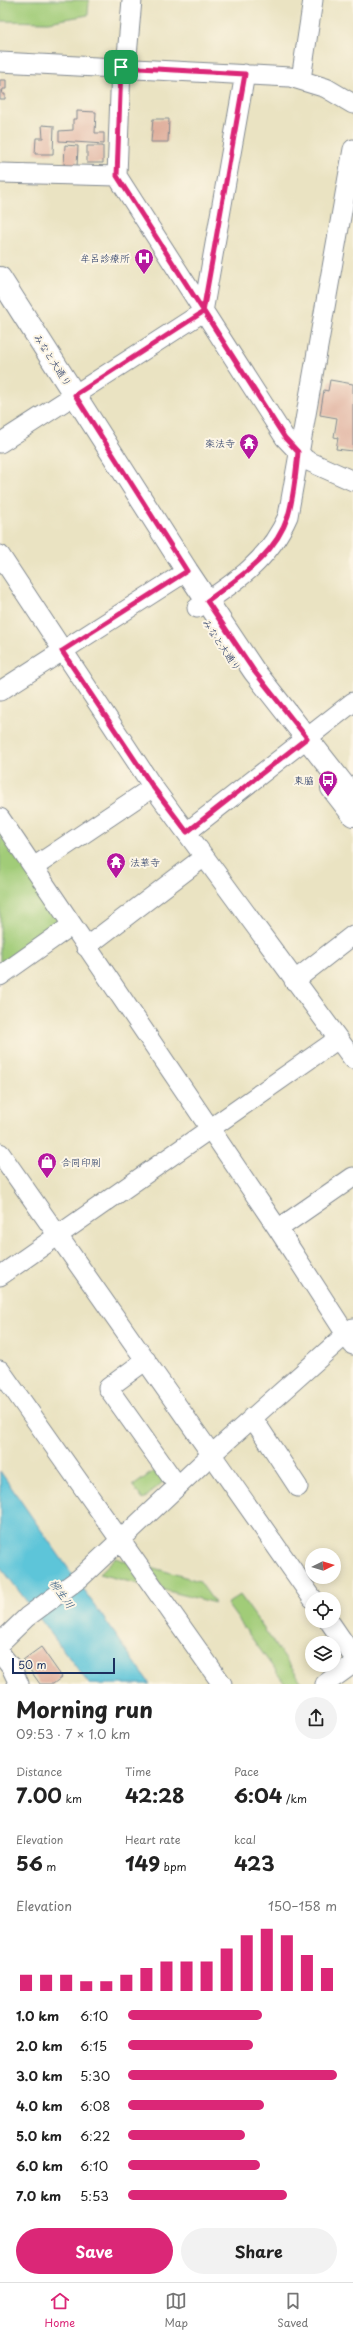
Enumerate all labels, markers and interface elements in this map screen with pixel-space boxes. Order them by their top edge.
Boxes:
pin [104,50,138,84]
icon: arrive [110,56,132,78]
hospital icon: 牟呂診療所 [133,247,155,275]
place label: 牟呂診療所 [80,250,130,265]
street label: みなと大通り [31,330,76,389]
temple icon: 楽法寺 [238,432,260,460]
place label: 楽法寺 [205,435,235,450]
street label: みなと大通り [199,616,245,674]
bus stop icon: 東脇 [317,769,339,797]
place label: 東脇 [294,772,314,787]
temple icon: 法華寺 [105,851,127,879]
place label: 法華寺 [130,854,160,869]
shop icon: 合同印刷 [36,1151,58,1179]
place label: 合同印刷 [61,1154,101,1169]
north arrow [305,1548,341,1584]
map controls [305,1548,341,1672]
water label: 柳生川 [46,1575,79,1612]
button: locate [305,1592,341,1628]
button: layers [305,1636,341,1672]
scale bar [12,1656,115,1675]
text: 50 m [18,1656,47,1673]
text: Morning run [16,1692,153,1725]
button: share [295,1697,337,1739]
text: 09:53 · 7 × 1.0 km [16,1724,130,1743]
text: Distance [16,1763,62,1780]
text: Time [125,1763,151,1780]
text: Pace [234,1763,259,1780]
text: 7.00 [16,1780,62,1810]
text: 42:28 [125,1780,185,1810]
text: 6:04 [234,1780,282,1810]
text: km [62,1790,82,1807]
text: /km [282,1790,307,1807]
text: Elevation [16,1831,63,1848]
text: Heart rate [125,1831,181,1848]
text: kcal [234,1831,256,1848]
text: 56 [16,1848,43,1878]
text: 149 [125,1848,160,1878]
text: 423 [234,1848,275,1878]
text: m [43,1858,56,1875]
text: bpm [160,1858,187,1875]
text: Elevation [16,1896,72,1915]
text: 150–158 m [268,1896,337,1915]
text: 1.0 km [16,2006,59,2025]
text: 6:10 [80,2006,108,2025]
text: 2.0 km [16,2036,63,2055]
text: 6:15 [80,2036,107,2055]
text: 3.0 km [16,2066,63,2085]
text: 5:30 [80,2066,110,2085]
text: 4.0 km [16,2096,63,2115]
text: 6:08 [80,2096,110,2115]
text: 5.0 km [16,2126,62,2145]
text: 6:22 [80,2126,110,2145]
text: 6.0 km [16,2156,63,2175]
text: 6:10 [80,2156,108,2175]
text: 7.0 km [16,2186,61,2205]
text: 5:53 [80,2186,109,2205]
button: Save [16,2228,173,2274]
button: Share [181,2228,337,2274]
tab: Home [45,2290,75,2331]
tab: Map [164,2290,188,2331]
tab: Saved [277,2290,308,2331]

